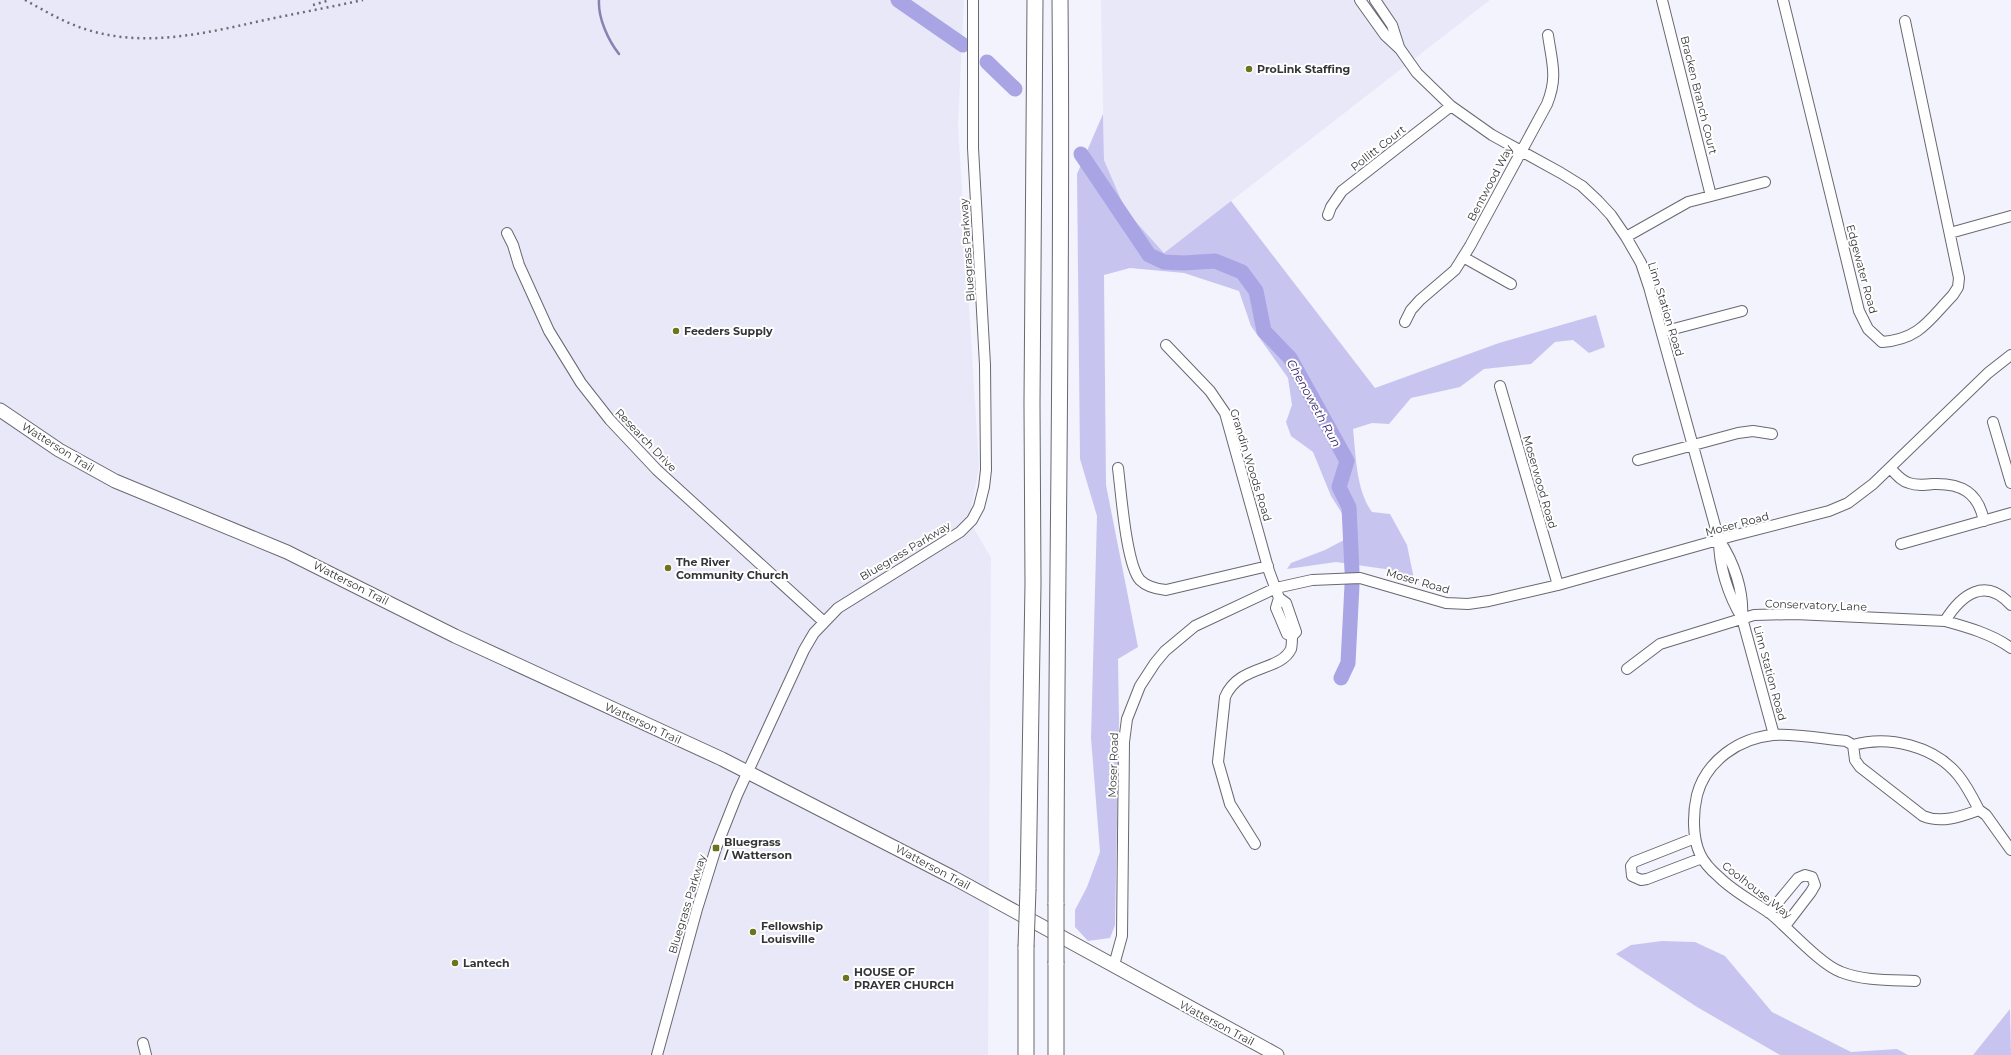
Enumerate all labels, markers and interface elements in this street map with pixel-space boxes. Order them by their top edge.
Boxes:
street label: Bracken Branch Court [1677,34,1721,156]
place label: ProLink Staffing [1257,62,1350,76]
marker: ProLink Staffing [1244,64,1254,74]
street label: Pollitt Court [1348,122,1409,174]
street label: Bentwood Way [1464,143,1516,223]
street label: Bluegrass Parkway [956,198,978,302]
street label: Edgewater Road [1843,223,1881,315]
street label: Linn Station Road [1645,260,1687,358]
place label: Feeders Supply [684,324,773,338]
marker: Feeders Supply [671,326,681,336]
water label: Chenoweth Run [1284,356,1344,450]
street label: Research Drive [612,405,680,475]
street label: Grandin Woods Road [1227,407,1275,523]
street label: Watterson Trail [19,419,97,475]
street label: Moserwood Road [1520,434,1560,530]
street label: Moser Road [1704,509,1770,539]
street label: Bluegrass Parkway [857,518,953,584]
place label: The River Community Church [676,555,789,582]
street label: Watterson Trail [311,558,391,608]
marker: The River Community Church [663,563,673,573]
street label: Moser Road [1385,565,1451,597]
street label: Conservatory Lane [1765,596,1868,614]
street label: Linn Station Road [1751,624,1789,722]
street label: Watterson Trail [603,699,683,747]
street label: Moser Road [1105,732,1121,798]
place label: Bluegrass / Watterson [723,835,792,862]
street label: Watterson Trail [893,841,973,893]
marker: Bluegrass / Watterson [711,843,721,853]
street label: Bluegrass Parkway [665,852,709,955]
street label: Coolhouse Way [1719,858,1795,922]
place label: Fellowship Louisville [761,919,823,946]
marker: Fellowship Louisville [748,927,758,937]
place label: Lantech [463,956,510,970]
marker: Lantech [450,958,460,968]
place label: HOUSE OF PRAYER CHURCH [854,965,954,992]
marker: HOUSE OF PRAYER CHURCH [841,973,851,983]
street label: Watterson Trail [1177,997,1257,1049]

